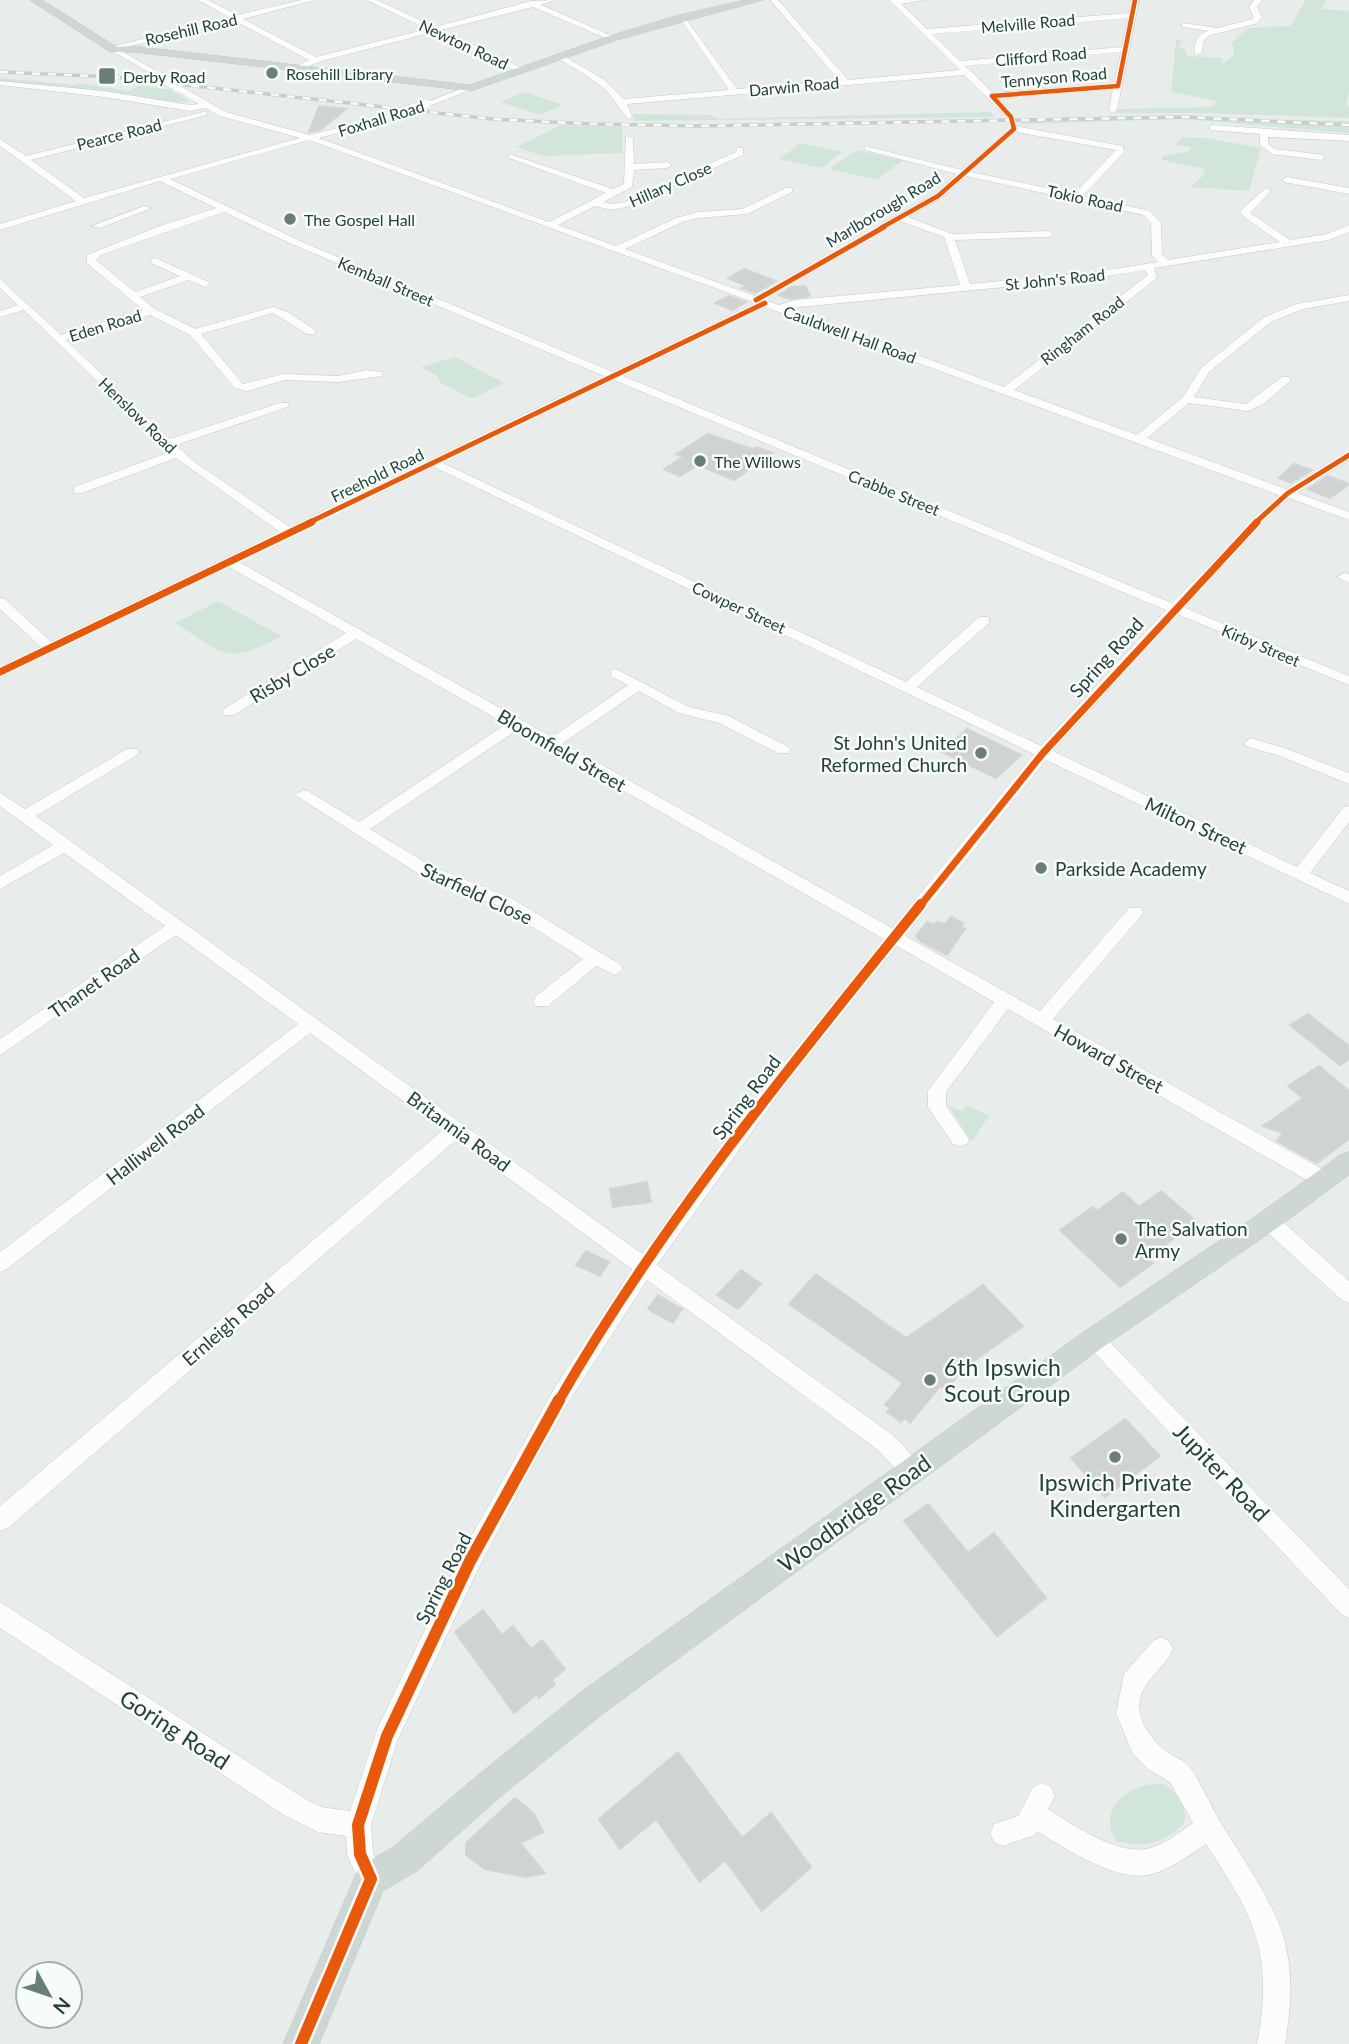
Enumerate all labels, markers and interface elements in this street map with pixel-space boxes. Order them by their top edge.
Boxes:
street label: Rosehill Road [143,9,239,49]
street label: Melville Road [980,9,1076,37]
street label: Newton Road [416,15,512,73]
street label: Clifford Road [994,43,1088,69]
street label: Tennyson Road [1000,63,1108,91]
place label: Rosehill Library [286,64,394,83]
marker: Rosehill Library [264,65,280,81]
marker: Derby Road [97,66,117,86]
place label: Derby Road [123,67,206,86]
street label: Darwin Road [748,73,840,99]
street label: Foxhall Road [336,96,426,140]
street label: Pearce Road [75,114,163,154]
street label: Hillary Close [626,157,714,211]
street label: Marlborough Road [822,167,944,251]
street label: Tokio Road [1045,181,1125,215]
place label: The Gospel Hall [304,210,415,229]
marker: The Gospel Hall [282,211,298,227]
street label: Kemball Street [335,252,437,310]
street label: St John's Road [1004,264,1106,294]
street label: Ringham Road [1037,292,1127,368]
street label: Cauldwell Hall Road [781,301,919,367]
street label: Eden Road [66,305,144,345]
street label: Henslow Road [95,373,181,457]
street label: Freehold Road [327,444,427,506]
place label: The Willows [714,452,801,471]
marker: The Willows [692,453,708,469]
street label: Crabbe Street [846,465,943,519]
street label: Cowper Street [689,577,789,637]
street label: Spring Road [1064,612,1148,702]
street label: Kirby Street [1219,620,1303,670]
street label: Risby Close [245,639,339,707]
street label: Bloomfield Street [494,704,630,796]
place label: St John's United Reformed Church [820,731,967,776]
marker: St John's United Reformed Church [973,745,989,761]
street label: Milton Street [1141,791,1251,859]
street label: Starfield Close [418,857,536,929]
place label: Parkside Academy [1055,857,1207,880]
marker: Parkside Academy [1033,860,1049,876]
street label: Thanet Road [44,943,144,1023]
street label: Howard Street [1050,1019,1168,1098]
street label: Spring Road [707,1050,785,1144]
street label: Britannia Road [403,1086,515,1176]
street label: Halliwell Road [101,1099,209,1189]
place label: The Salvation Army [1135,1217,1248,1262]
marker: The Salvation Army [1113,1231,1129,1247]
street label: Ernleigh Road [177,1278,279,1370]
place label: 6th Ipswich Scout Group [944,1353,1070,1407]
marker: 6th Ipswich Scout Group [922,1372,938,1388]
street label: Jupiter Road [1168,1417,1276,1527]
street label: Woodbridge Road [772,1448,936,1578]
marker: Ipswich Private Kindergarten [1107,1449,1123,1465]
place label: Ipswich Private Kindergarten [1038,1468,1192,1522]
street label: Spring Road [410,1528,476,1628]
street label: Goring Road [115,1683,235,1775]
north arrow [14,1960,84,2030]
text: N [49,1993,76,2019]

